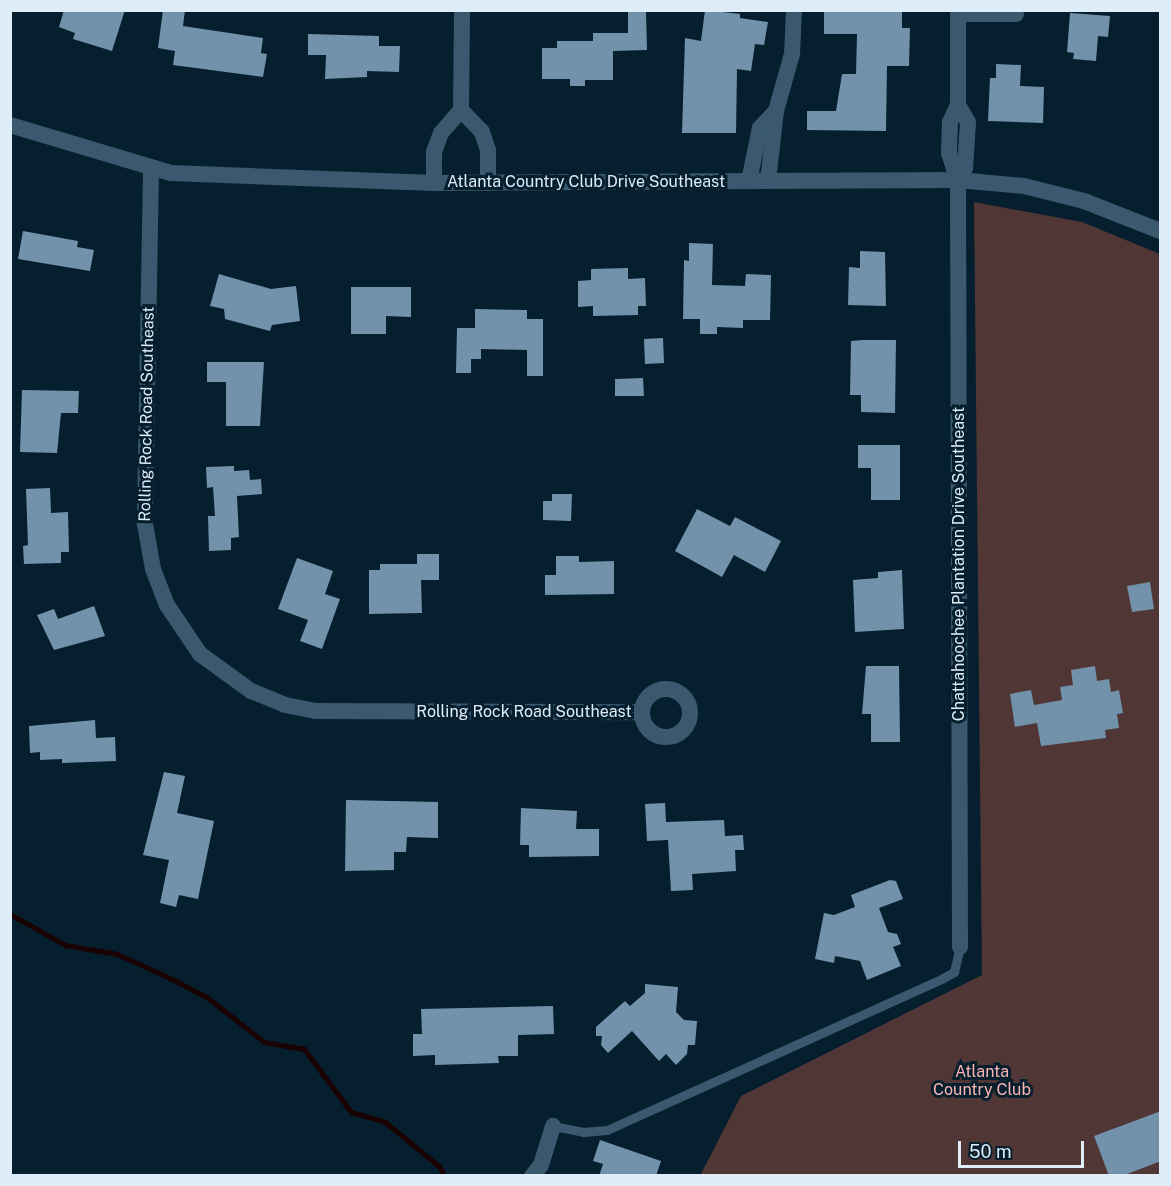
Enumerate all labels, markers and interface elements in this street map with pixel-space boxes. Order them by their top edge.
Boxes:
street label: Atlanta Country Club Drive Southeast [447,172,725,192]
street label: Rolling Rock Road Southeast [136,306,158,522]
street label: Chattahoochee Plantation Drive Southeast [949,407,969,721]
street label: Rolling Rock Road Southeast [416,702,632,722]
park label: Atlanta Country Club [933,1062,1031,1100]
scale bar [961,1129,1087,1167]
text: 50 m [969,1141,1012,1162]

